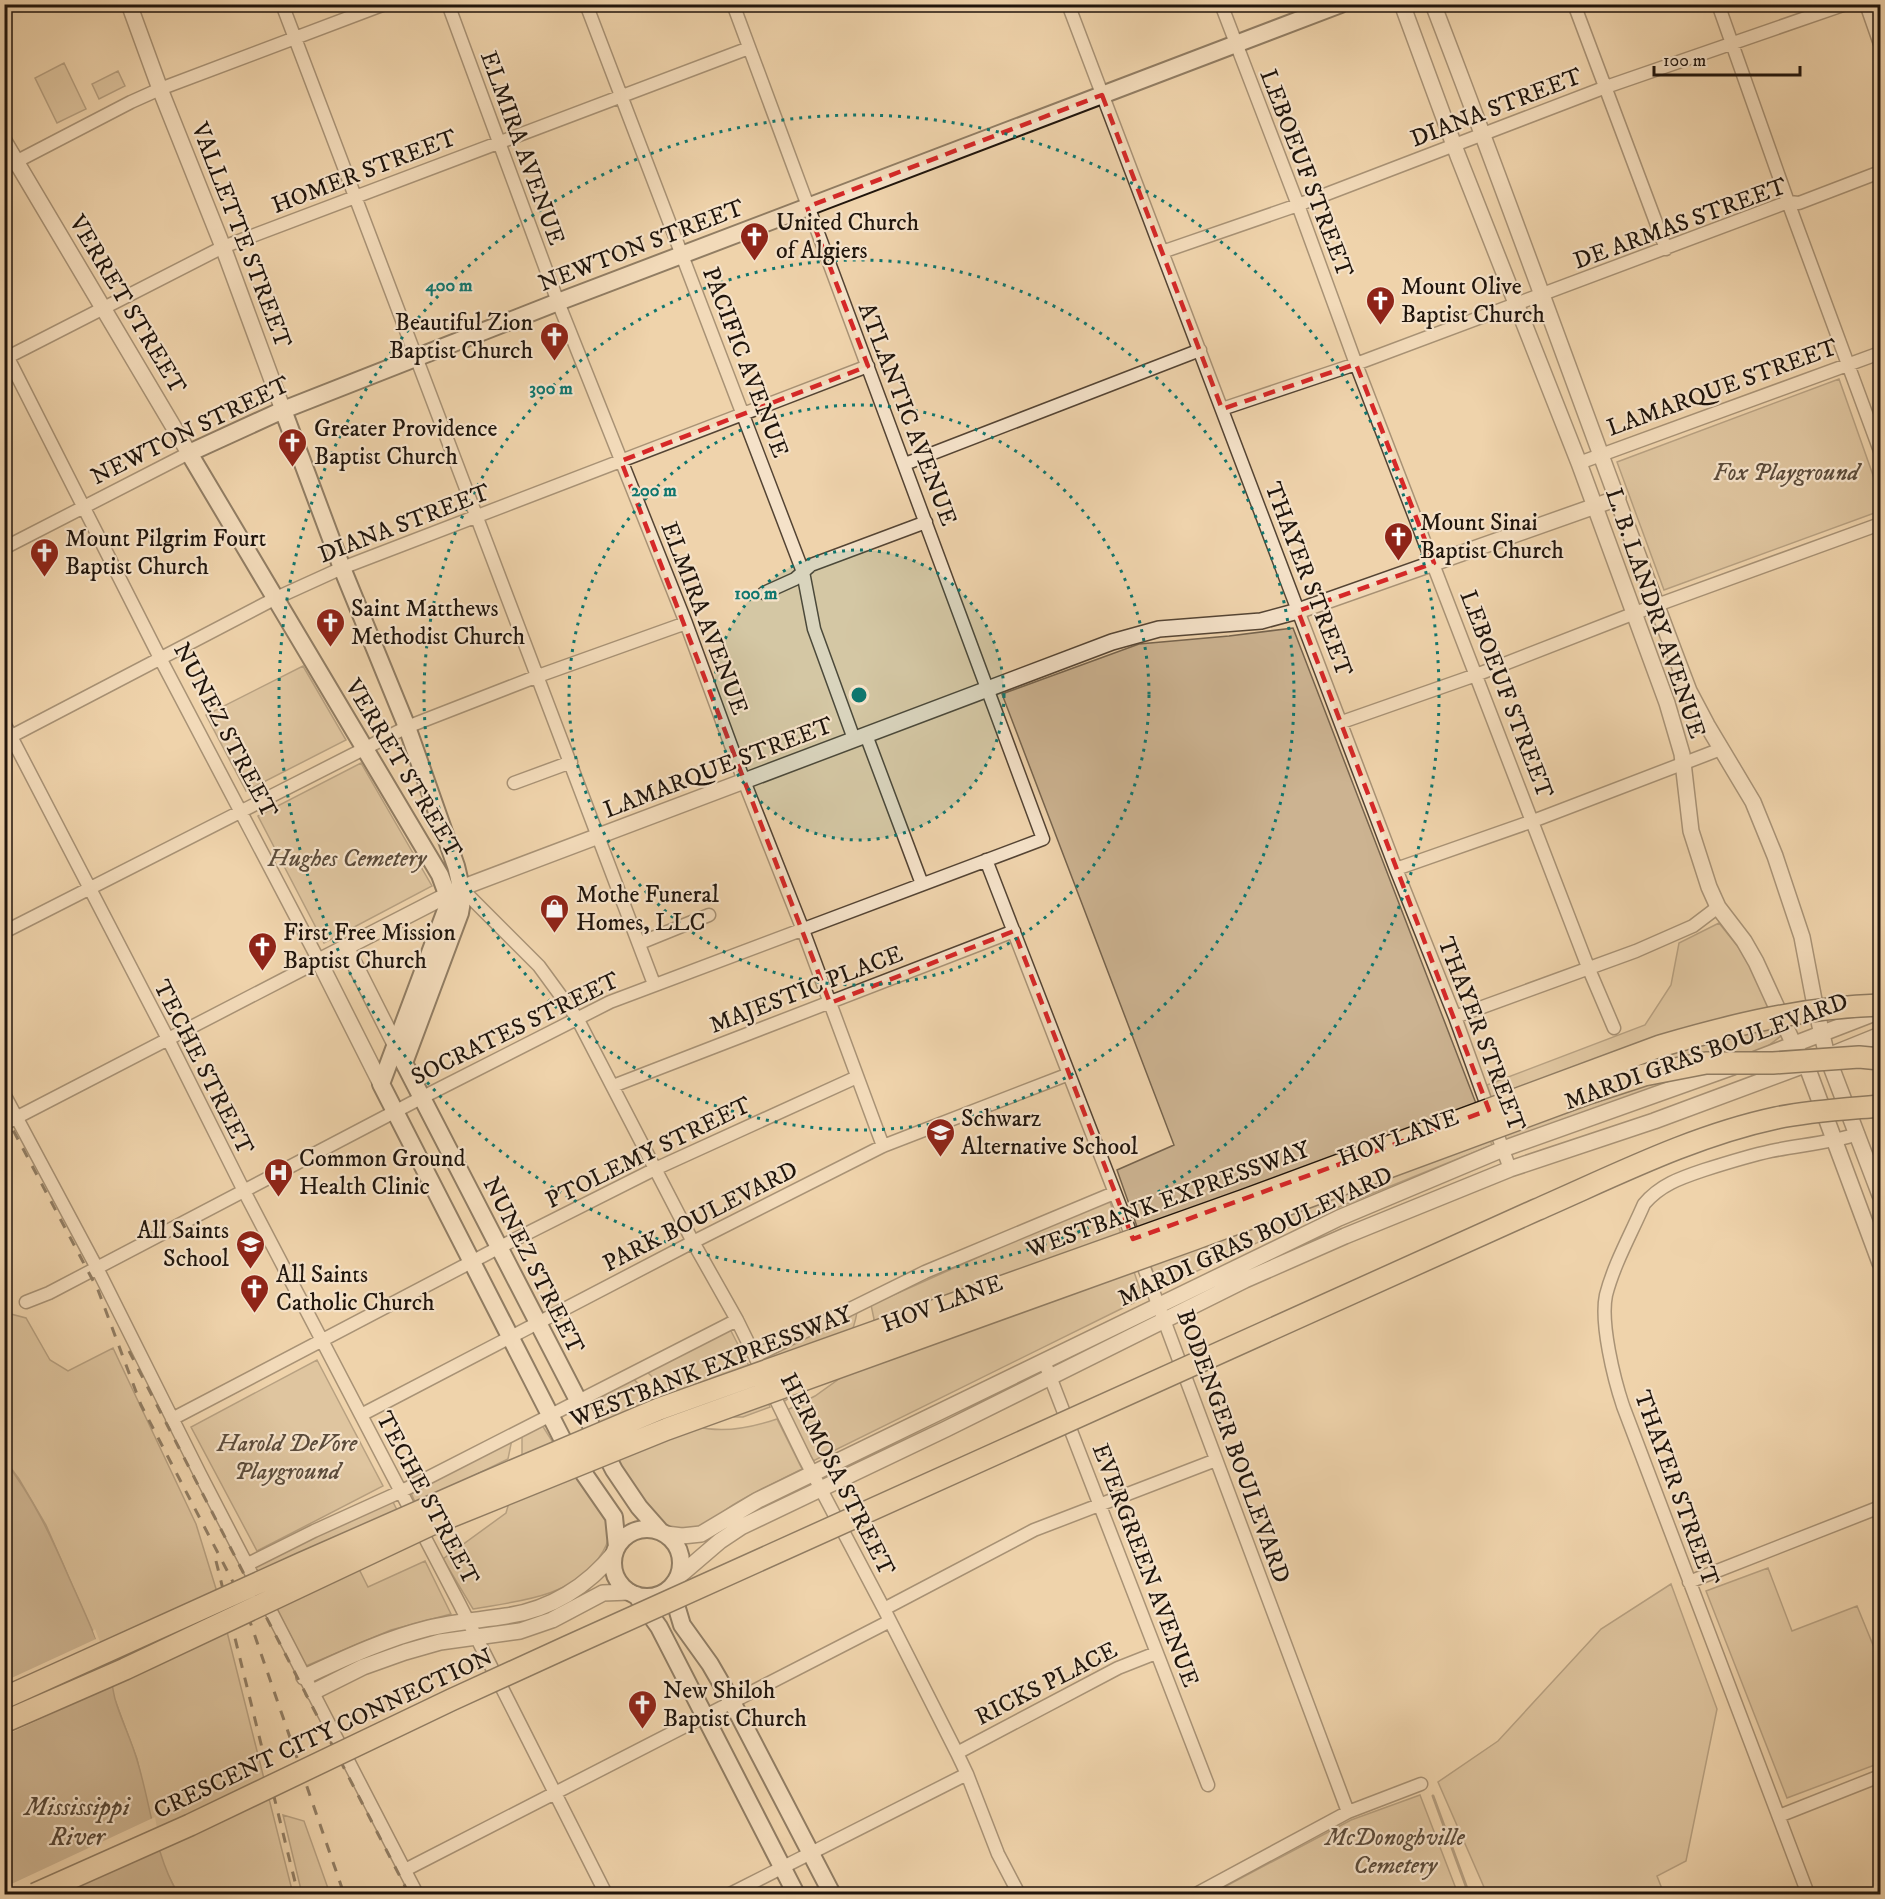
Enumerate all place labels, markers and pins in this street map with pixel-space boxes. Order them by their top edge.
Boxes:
place label: United Church of Algiers [776,208,920,266]
church icon: United Church of Algiers [739,220,771,262]
place label: Mount Olive Baptist Church [1401,272,1545,330]
church icon: Mount Olive Baptist Church [1364,284,1396,326]
place label: Beautiful Zion Baptist Church [389,308,533,366]
church icon: Beautiful Zion Baptist Church [538,320,570,362]
place label: Greater Providence Baptist Church [314,414,498,472]
church icon: Greater Providence Baptist Church [277,426,309,468]
place label: Mount Sinai Baptist Church [1420,508,1564,566]
church icon: Mount Sinai Baptist Church [1383,520,1415,562]
place label: Mount Pilgrim Fourt Baptist Church [65,524,267,582]
church icon: Mount Pilgrim Fourt Baptist Church [28,536,60,578]
place label: Saint Matthews Methodist Church [351,594,526,652]
church icon: Saint Matthews Methodist Church [314,606,346,648]
centre of rings [849,685,869,705]
place label: Mothe Funeral Homes, LLC [576,880,720,938]
shop icon: Mothe Funeral Homes, LLC [539,892,571,934]
place label: First Free Mission Baptist Church [283,918,456,976]
church icon: First Free Mission Baptist Church [246,930,278,972]
place label: Schwarz Alternative School [961,1104,1139,1162]
school or university icon: Schwarz Alternative School [924,1116,956,1158]
place label: Common Ground Health Clinic [299,1144,465,1202]
hospital icon: Common Ground Health Clinic [262,1156,294,1198]
place label: All Saints School [137,1216,230,1274]
school or university icon: All Saints School [234,1228,266,1270]
place label: All Saints Catholic Church [276,1260,435,1318]
church icon: All Saints Catholic Church [239,1272,271,1314]
place label: New Shiloh Baptist Church [663,1676,807,1734]
church icon: New Shiloh Baptist Church [626,1688,658,1730]

